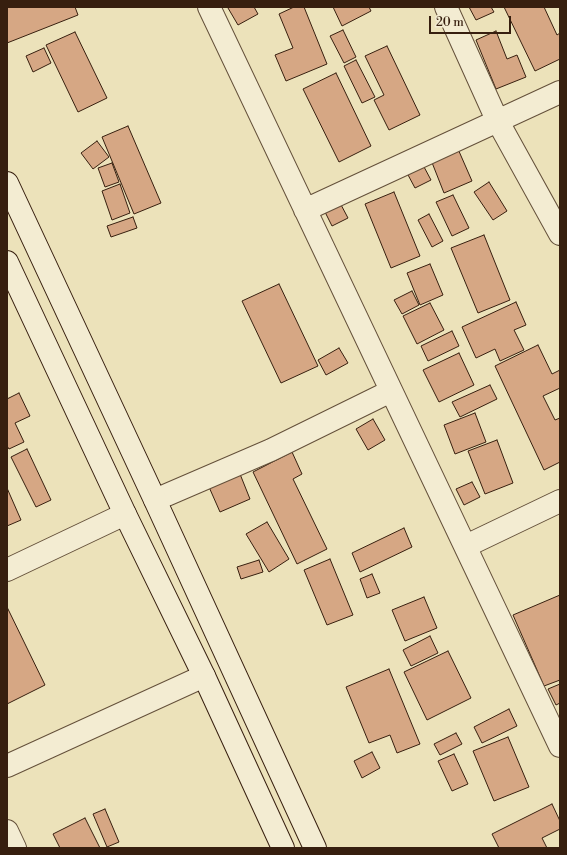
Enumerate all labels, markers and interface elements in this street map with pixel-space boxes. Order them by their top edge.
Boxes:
scale bar [431,8,513,34]
text: 20 m [436,15,464,30]

